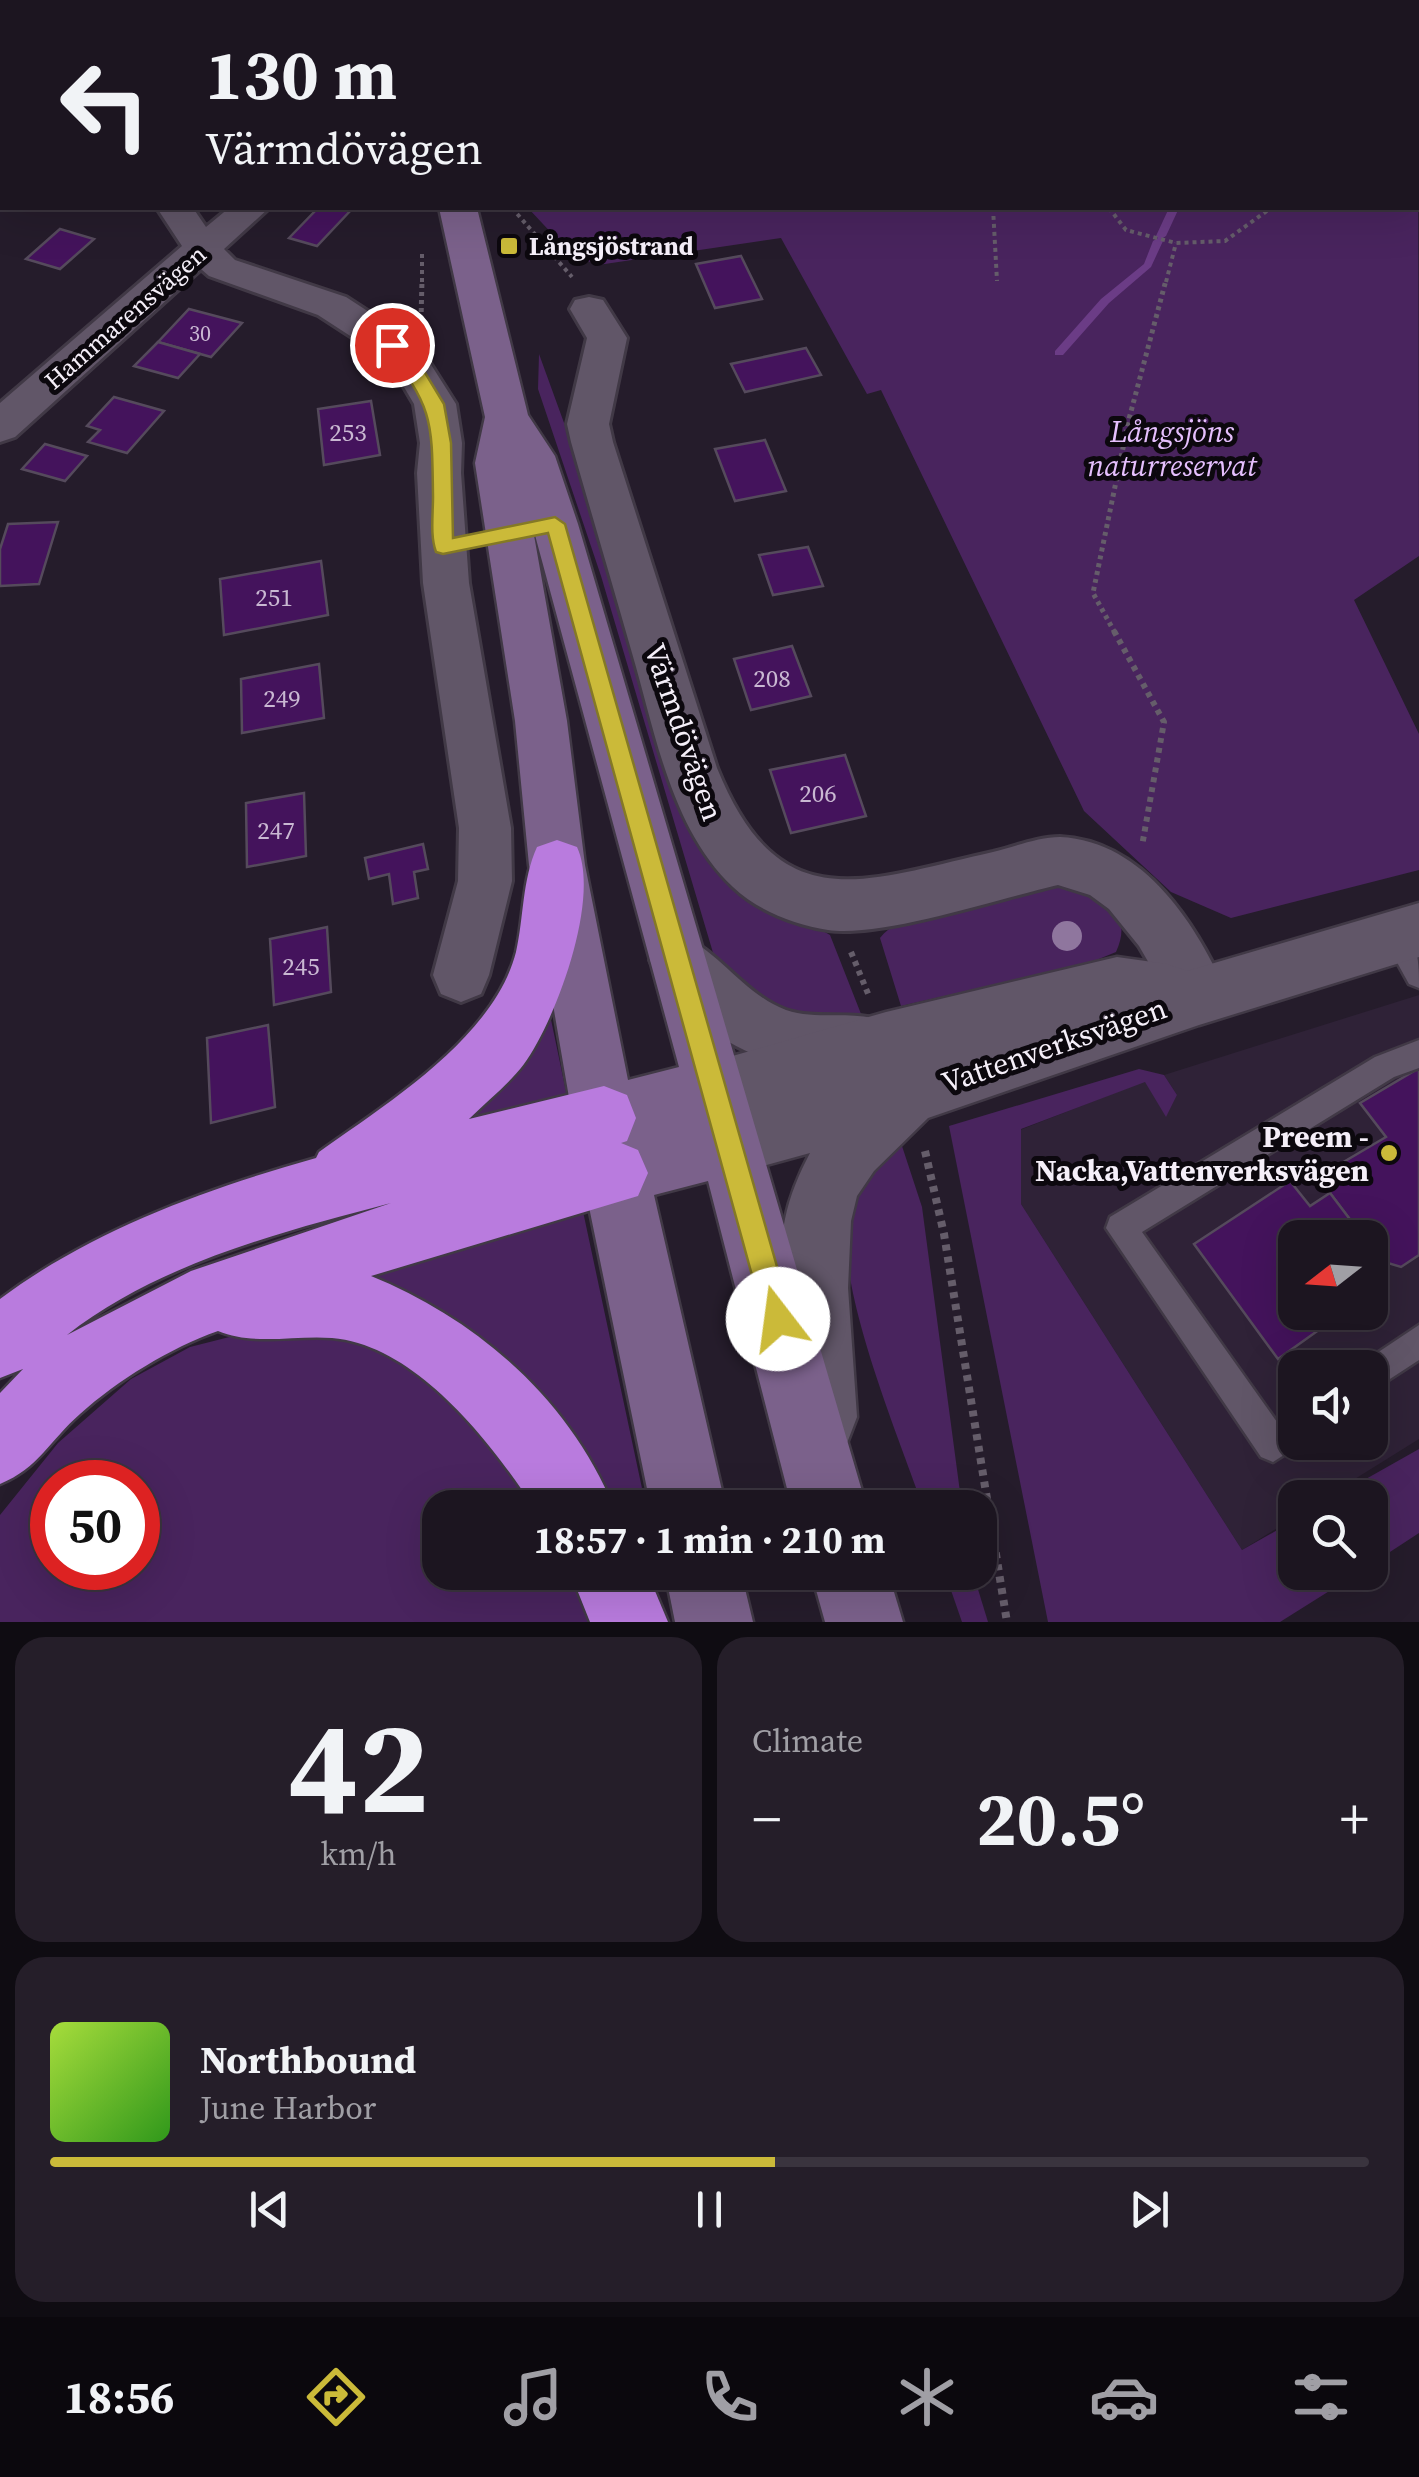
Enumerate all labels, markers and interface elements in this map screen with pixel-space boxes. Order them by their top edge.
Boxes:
text: 130 m [205,26,397,122]
icon: left [40,40,170,170]
text: Värmdövägen [205,117,483,179]
place label: Långsjöstrand [529,229,694,263]
marker: Långsjöstrand [498,235,520,257]
street label: Hammarensvägen [37,237,213,397]
pin [350,303,435,388]
house number: 30 [189,318,211,348]
icon: arrive [365,318,420,373]
park label: Långsjöns naturreservat [1087,411,1258,486]
house number: 253 [329,415,367,449]
house number: 251 [255,580,293,614]
street label: Värmdövägen [634,638,734,826]
house number: 208 [753,661,791,695]
house number: 249 [263,681,301,715]
house number: 206 [799,776,837,810]
house number: 247 [257,813,295,847]
house number: 245 [282,949,320,983]
street label: Vattenverksvägen [936,987,1172,1103]
place label: Preem - Nacka,Vattenverksvägen [1035,1116,1369,1191]
marker: Preem - Nacka,Vattenverksvägen [1378,1142,1400,1164]
north arrow [1278,1220,1388,1330]
map controls [1278,1220,1388,1590]
position arrow [726,1267,830,1371]
button: sound [1278,1350,1388,1460]
speed limit sign: 50 [30,1460,160,1590]
button: search [1278,1480,1388,1590]
text: 18:57 · 1 min · 210 m [533,1514,886,1566]
text: 42 [288,1677,429,1856]
text: Climate [752,1719,863,1763]
text: 20.5° [976,1767,1145,1870]
text: − [752,1781,781,1856]
text: + [1340,1781,1369,1856]
text: km/h [320,1832,397,1876]
text: Northbound [200,2034,416,2086]
text: June Harbor [200,2086,376,2130]
icon: previous [242,2182,297,2237]
icon: pause [682,2182,737,2237]
icon: next [1122,2182,1177,2237]
icon: directions [301,2362,371,2432]
icon: music [498,2362,568,2432]
icon: phone [695,2362,765,2432]
icon: climate [892,2362,962,2432]
icon: car [1089,2362,1159,2432]
icon: filters [1286,2362,1356,2432]
text: 18:56 [63,2366,174,2428]

